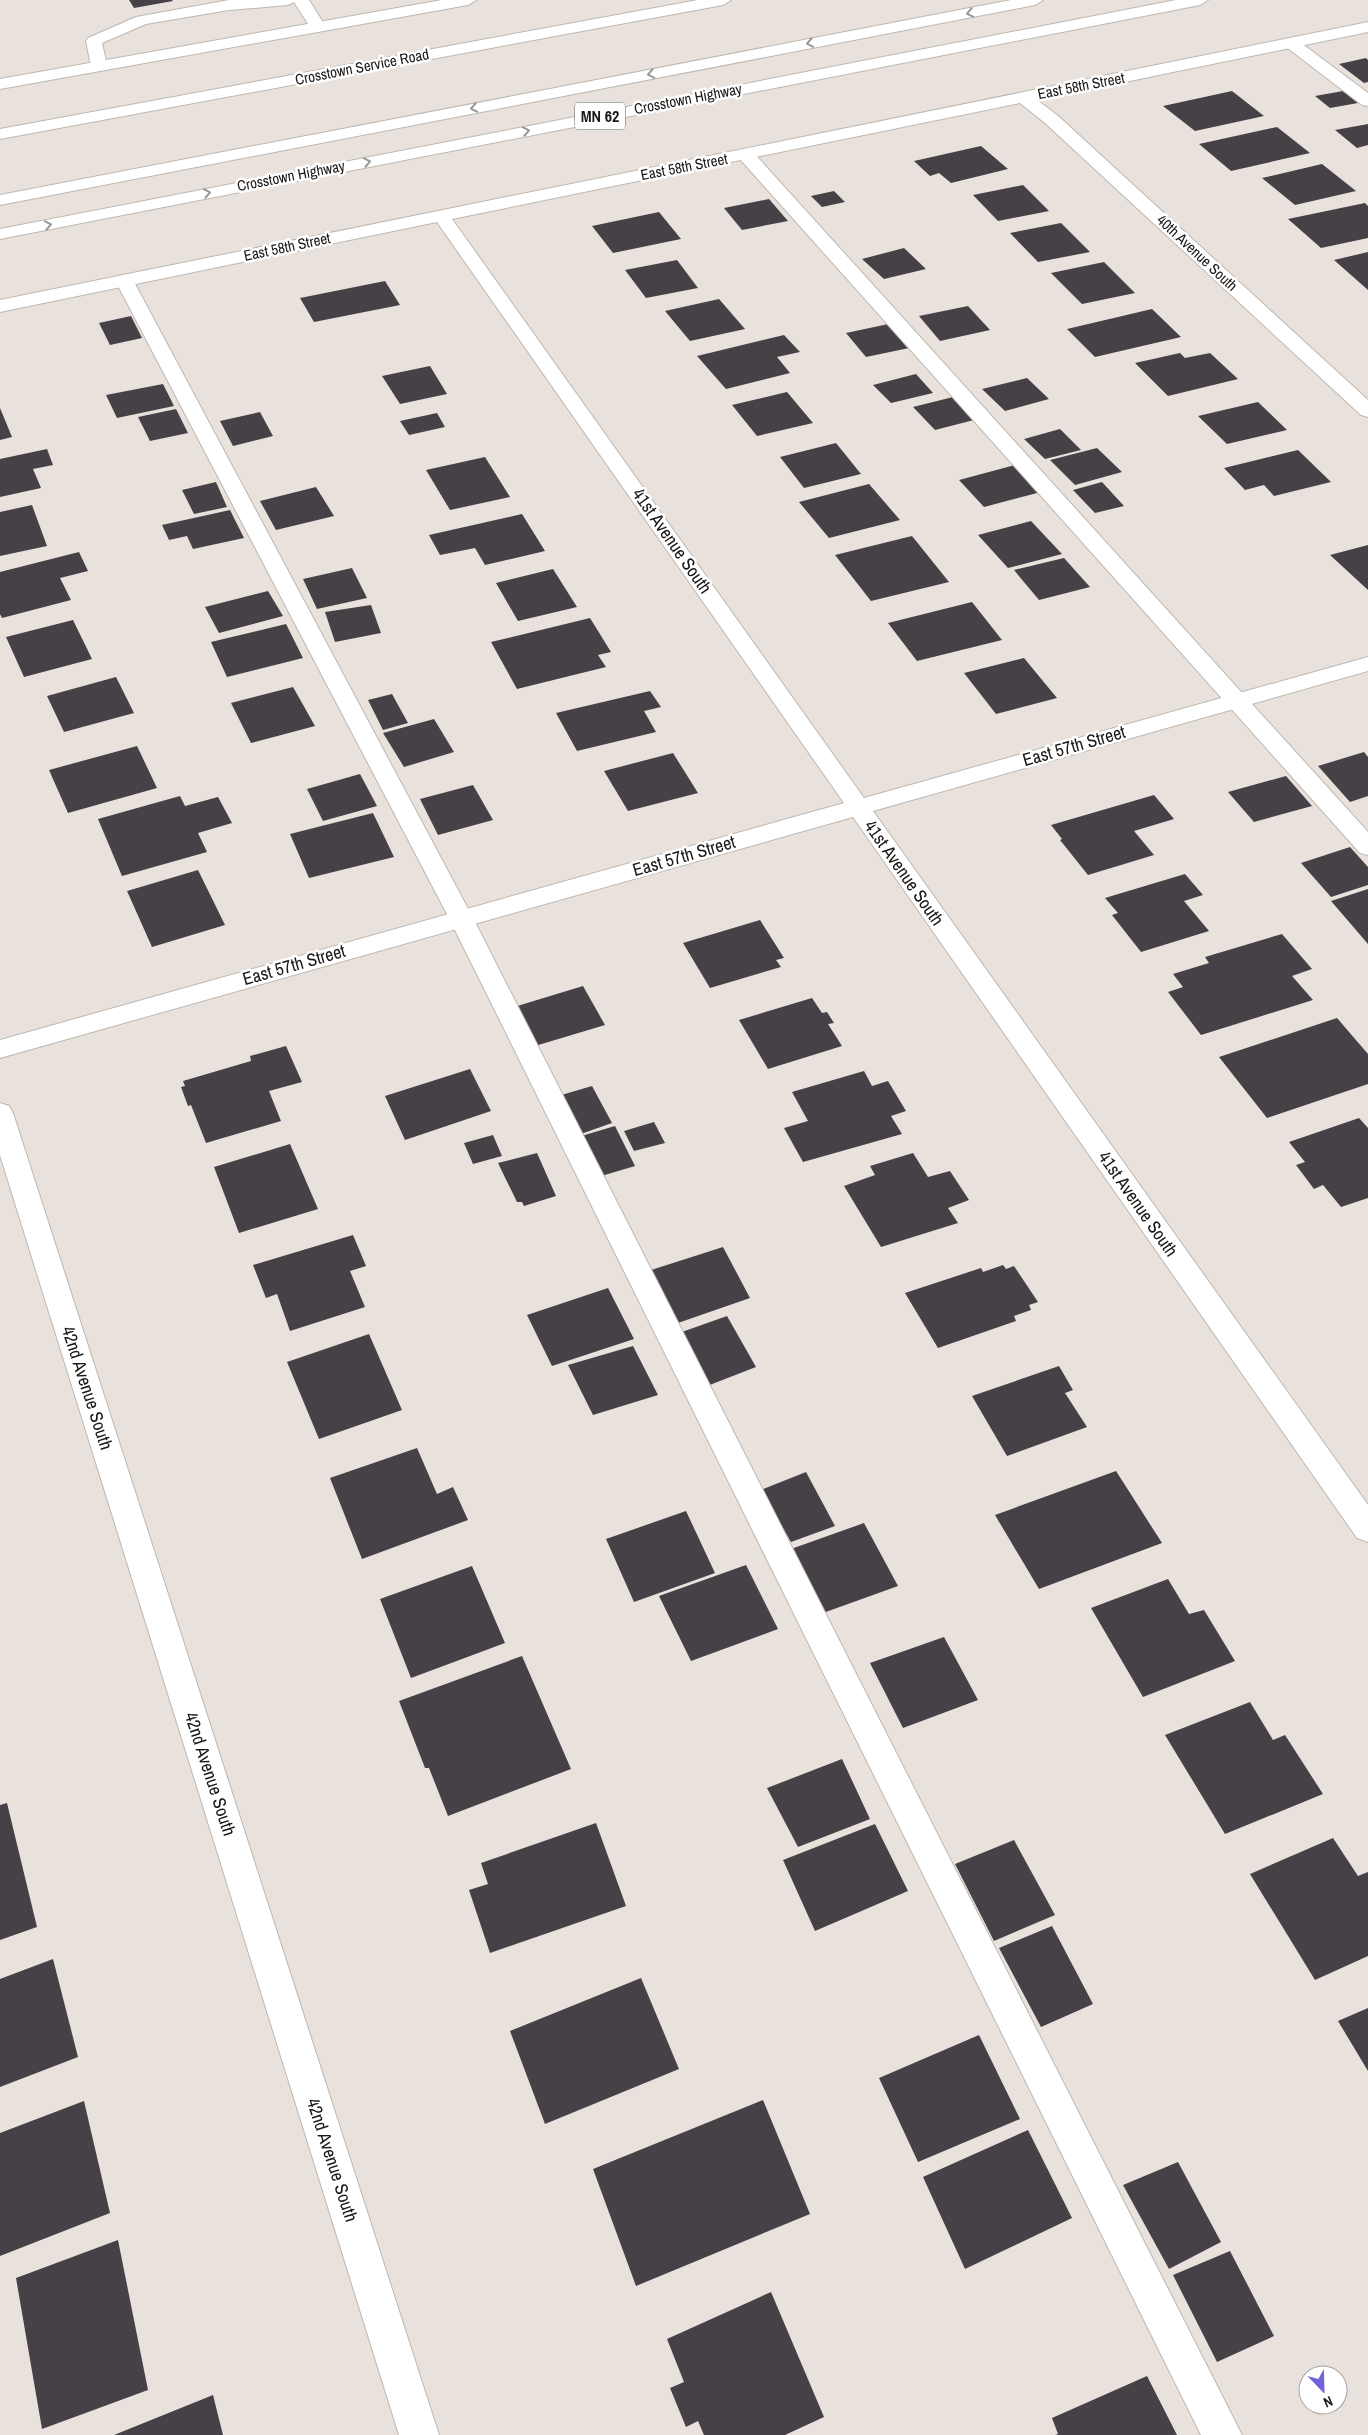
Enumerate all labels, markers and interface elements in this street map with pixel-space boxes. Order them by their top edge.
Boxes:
one-way arrow [965,7,974,17]
one-way arrow [806,38,815,48]
street label: Crosstown Service Road [293,43,431,90]
street label: East 58th Street [1036,67,1127,104]
one-way arrow [646,69,655,79]
street label: Crosstown Highway [632,78,744,119]
road number: MN 62 [575,102,625,130]
one-way arrow [470,103,478,113]
one-way arrow [522,126,531,136]
street label: East 58th Street [639,148,730,185]
street label: Crosstown Highway [235,155,347,196]
one-way arrow [362,157,371,167]
one-way arrow [203,188,212,199]
street label: 40th Avenue South [1152,210,1242,296]
one-way arrow [43,220,52,231]
street label: East 58th Street [242,227,333,266]
street label: 41st Avenue South [627,483,718,599]
street label: East 57th Street [1020,719,1128,772]
street label: 41st Avenue South [859,815,950,931]
street label: East 57th Street [630,829,738,882]
street label: East 57th Street [240,938,348,991]
street label: 41st Avenue South [1093,1146,1184,1262]
street label: 42nd Avenue South [56,1323,119,1453]
street label: 42nd Avenue South [179,1709,242,1839]
street label: 42nd Avenue South [301,2095,364,2225]
north arrow [1298,2365,1348,2415]
text: N [1321,2392,1335,2412]

